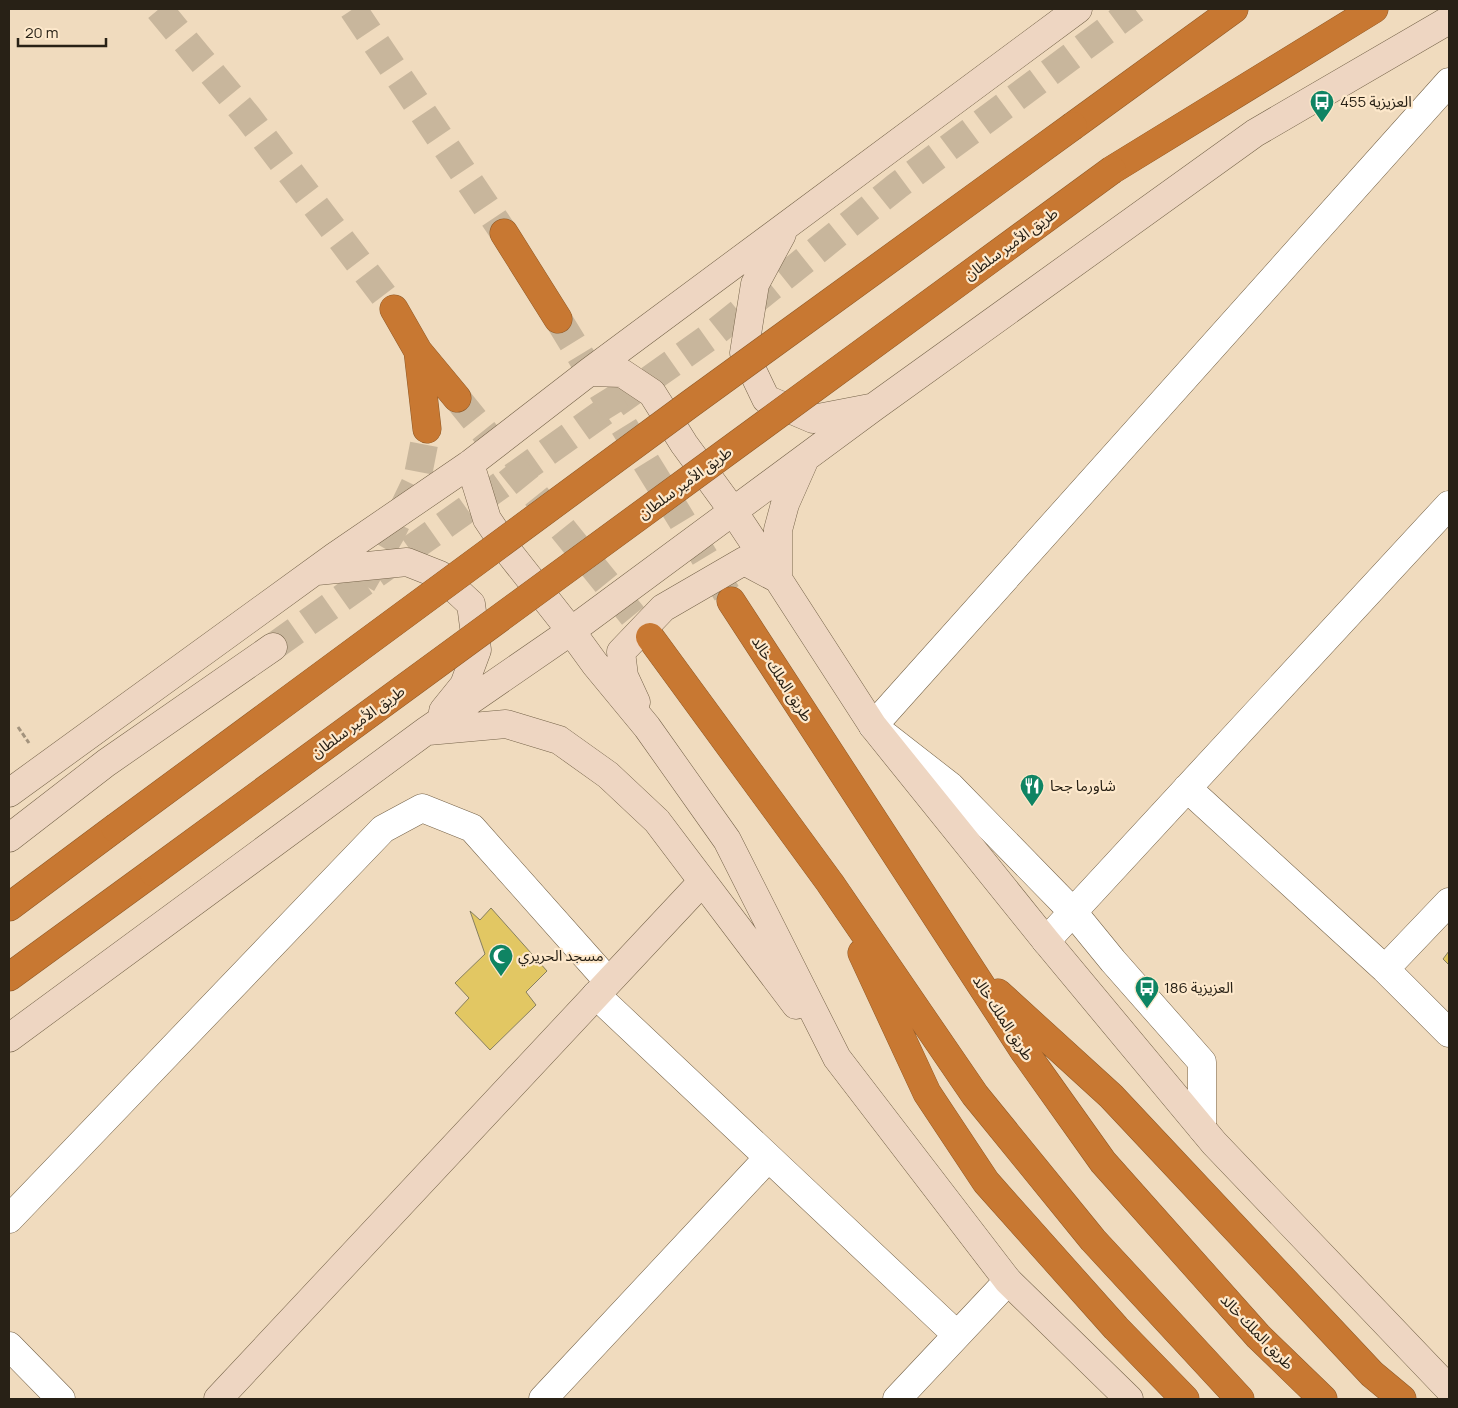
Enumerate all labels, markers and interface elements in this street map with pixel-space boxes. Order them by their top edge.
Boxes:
scale bar [18,15,105,47]
text: 20 m [25,22,58,43]
bus stop icon: العزيزية 455 [1309,89,1335,123]
place label: العزيزية 455 [1340,91,1412,112]
street label: طريق الأمير سلطان [959,202,1062,285]
street label: طريق الأمير سلطان [633,441,736,524]
street label: طريق الملك خالد [747,632,818,725]
street label: طريق الأمير سلطان [306,680,409,763]
restaurant icon: شاورما جحا [1019,773,1045,807]
place label: شاورما جحا [1050,775,1116,796]
mosque icon: مسجد الحريري [488,943,514,977]
place label: مسجد الحريري [518,945,604,967]
street label: طريق الملك خالد [968,971,1039,1064]
bus stop icon: العزيزية 186 [1134,975,1160,1009]
place label: العزيزية 186 [1164,977,1233,998]
street label: طريق الملك خالد [1216,1289,1299,1374]

